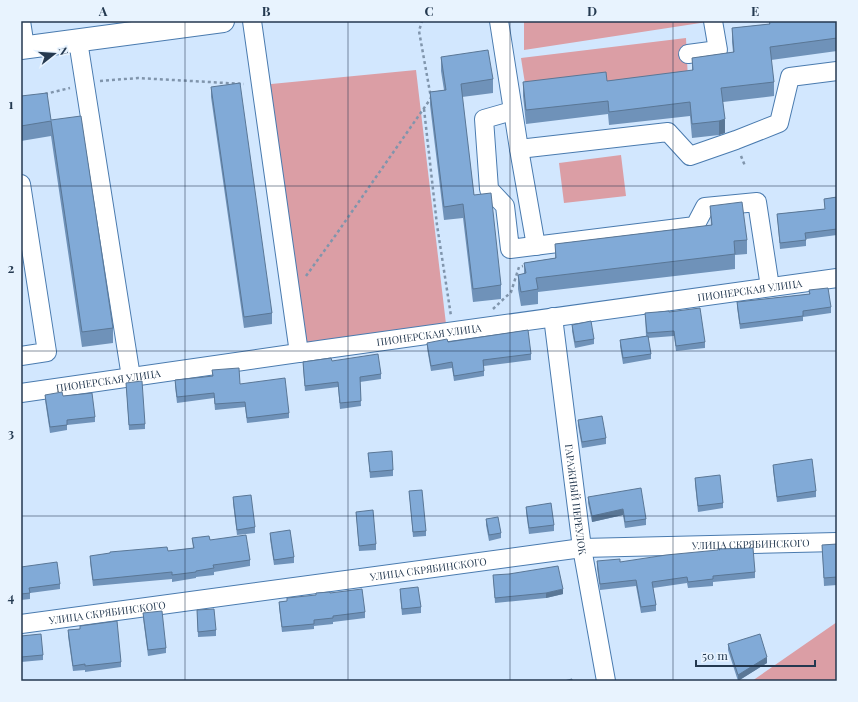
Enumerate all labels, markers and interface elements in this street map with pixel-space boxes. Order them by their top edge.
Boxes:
text: A [98,2,108,19]
text: B [262,2,271,19]
text: C [424,2,434,19]
text: D [587,2,597,19]
text: E [751,2,759,19]
north arrow [34,34,74,74]
text: N [56,45,72,57]
text: 1 [9,95,14,112]
text: 2 [8,259,15,276]
street label: ПИОНЕРСКАЯ УЛИЦА [697,276,804,304]
street label: ПИОНЕРСКАЯ УЛИЦА [376,320,483,349]
street label: ПИОНЕРСКАЯ УЛИЦА [55,366,162,395]
text: 3 [8,424,14,441]
street label: ГАРАЖНЫЙ ПЕРЕУЛОК [562,443,590,556]
street label: УЛИЦА СКРЯБИНСКОГО [691,536,810,552]
street label: УЛИЦА СКРЯБИНСКОГО [368,554,487,584]
text: 4 [8,588,15,605]
street label: УЛИЦА СКРЯБИНСКОГО [47,597,166,627]
scale bar [696,642,815,668]
text: 50 m [702,647,728,663]

